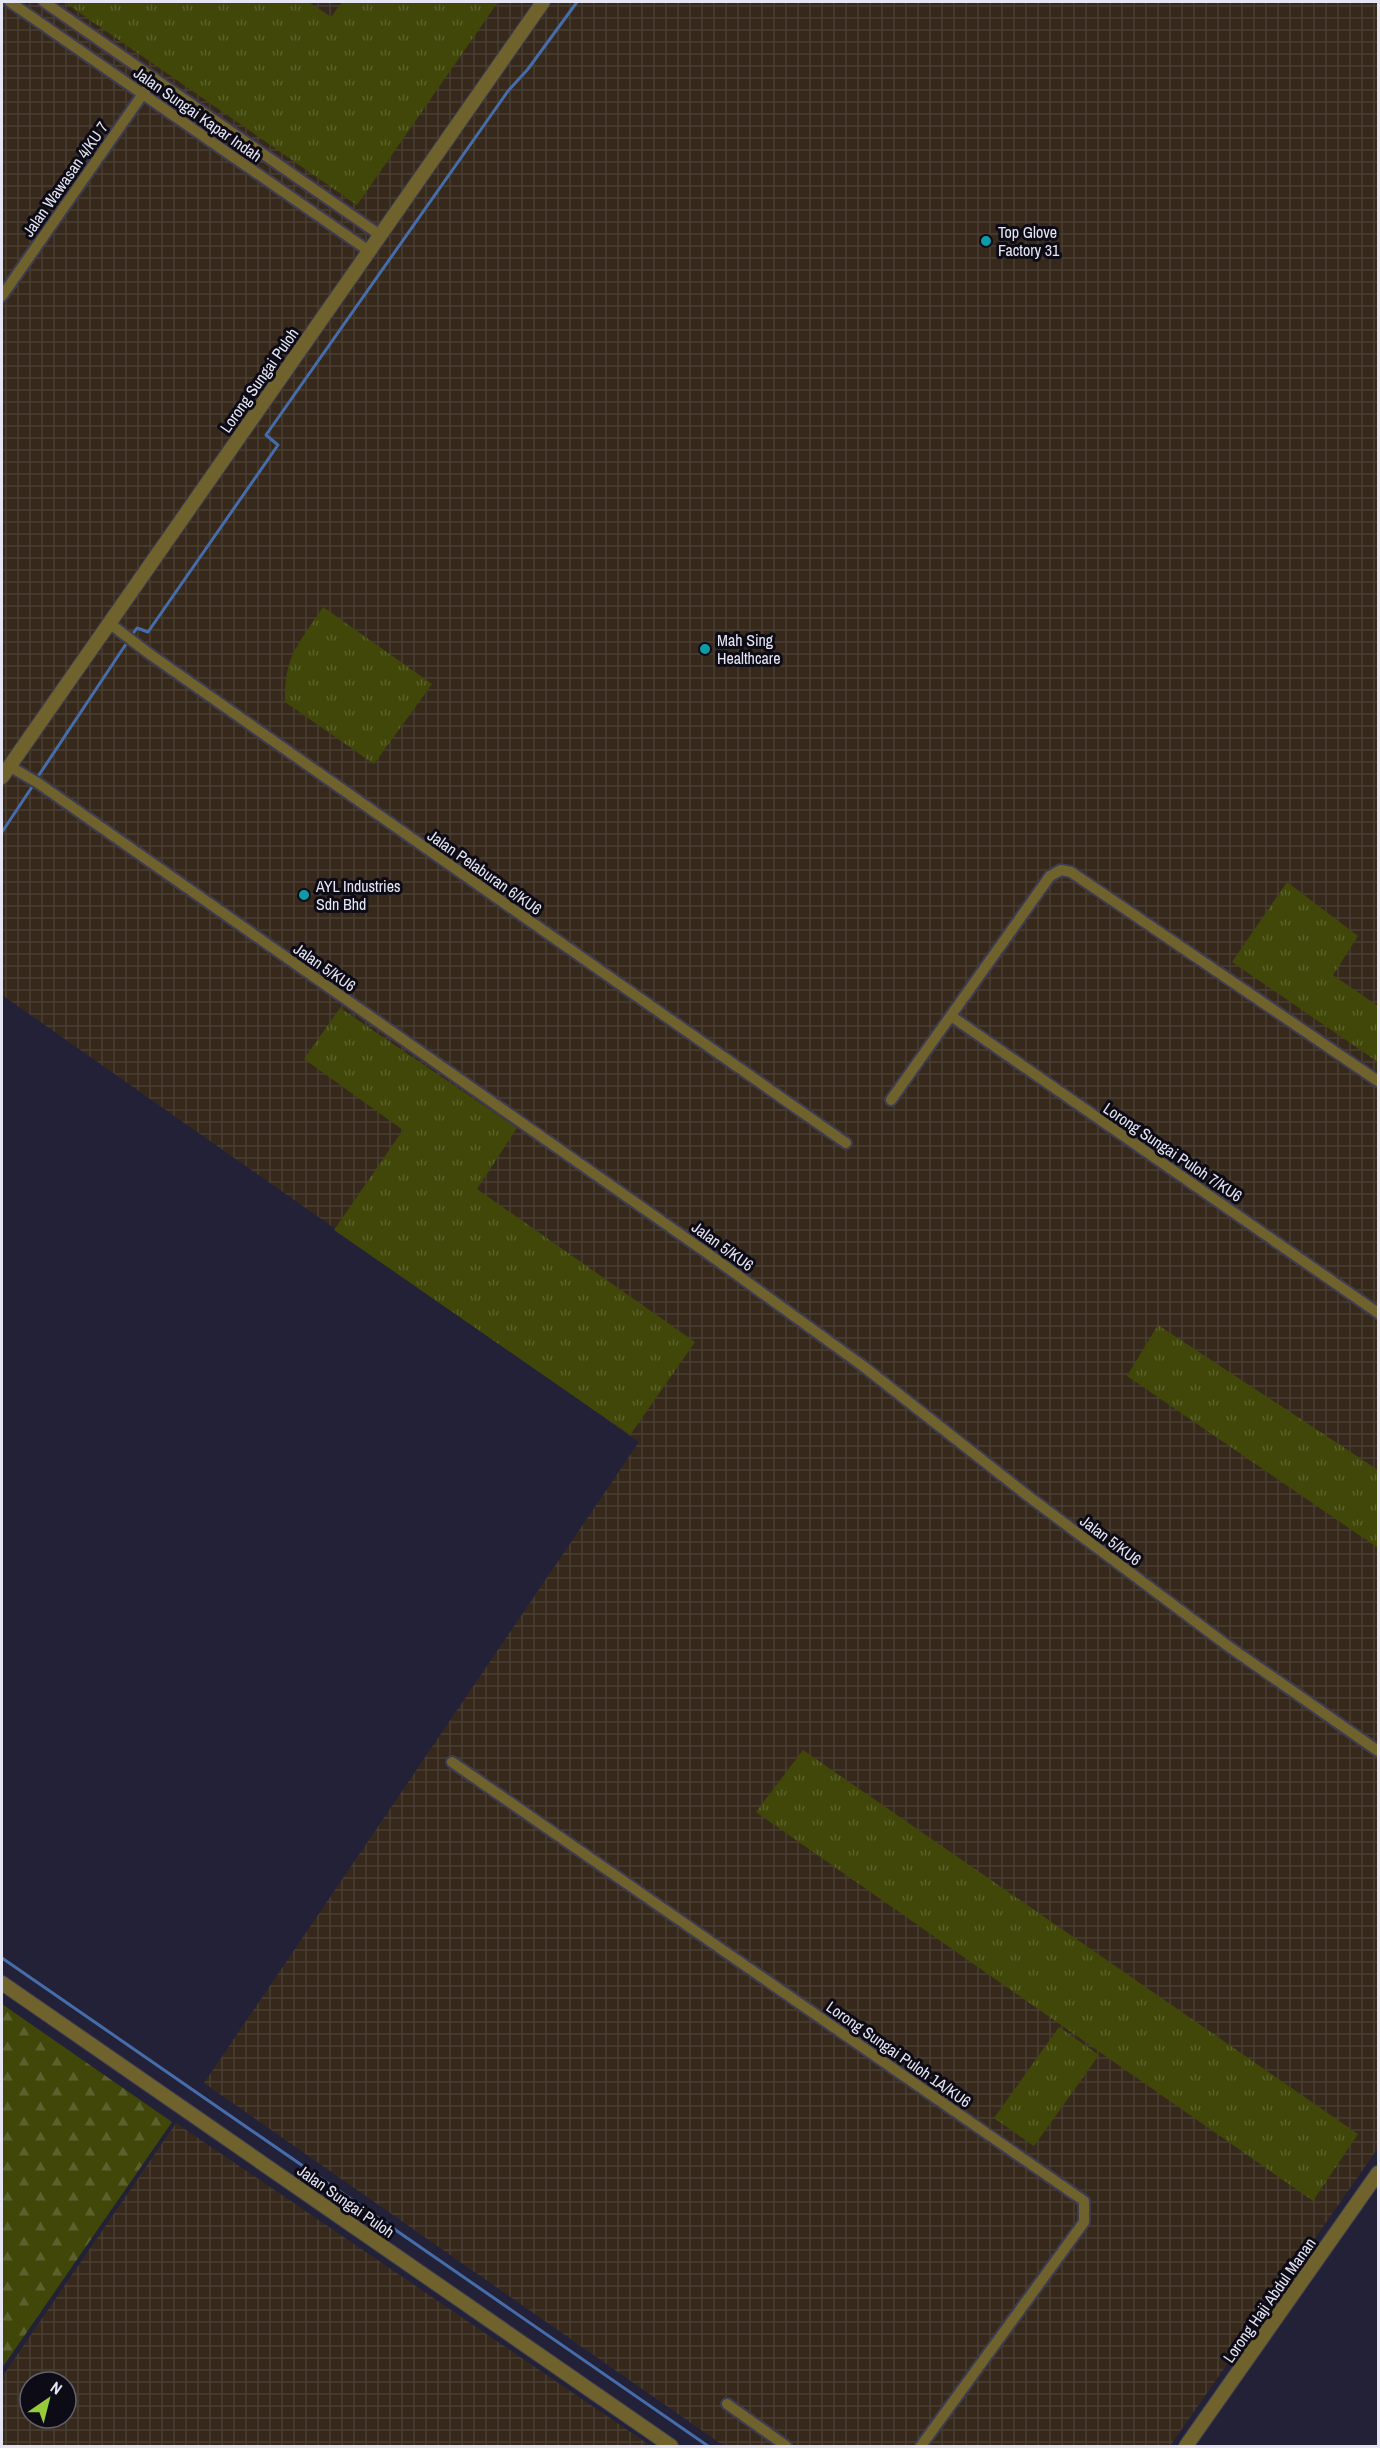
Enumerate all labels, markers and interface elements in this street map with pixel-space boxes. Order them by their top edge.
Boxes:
street label: Jalan Sungai Kapar Indah [130,61,266,167]
street label: Jalan Wawasan 4/KU 7 [17,117,113,241]
place label: Top Glove Factory 31 [998,221,1060,261]
marker: Top Glove Factory 31 [979,234,993,248]
street label: Lorong Sungai Puloh [215,323,303,437]
place label: Mah Sing Healthcare [717,629,780,669]
marker: Mah Sing Healthcare [698,642,712,656]
street label: Jalan Pelaburan 6/KU6 [423,824,547,920]
place label: AYL Industries Sdn Bhd [315,875,401,915]
marker: AYL Industries Sdn Bhd [297,888,311,902]
street label: Jalan 5/KU6 [289,937,361,997]
street label: Lorong Sungai Puloh 7/KU6 [1099,1097,1247,1207]
street label: Jalan 5/KU6 [688,1216,758,1276]
street label: Jalan 5/KU6 [1076,1510,1146,1570]
street label: Lorong Sungai Puloh 1A/KU6 [822,1996,976,2112]
street label: Jalan Sungai Puloh [293,2159,399,2243]
street label: Lorong Haji Abdul Manan [1218,2233,1320,2367]
north arrow [18,2370,78,2430]
text: N [46,2376,67,2399]

